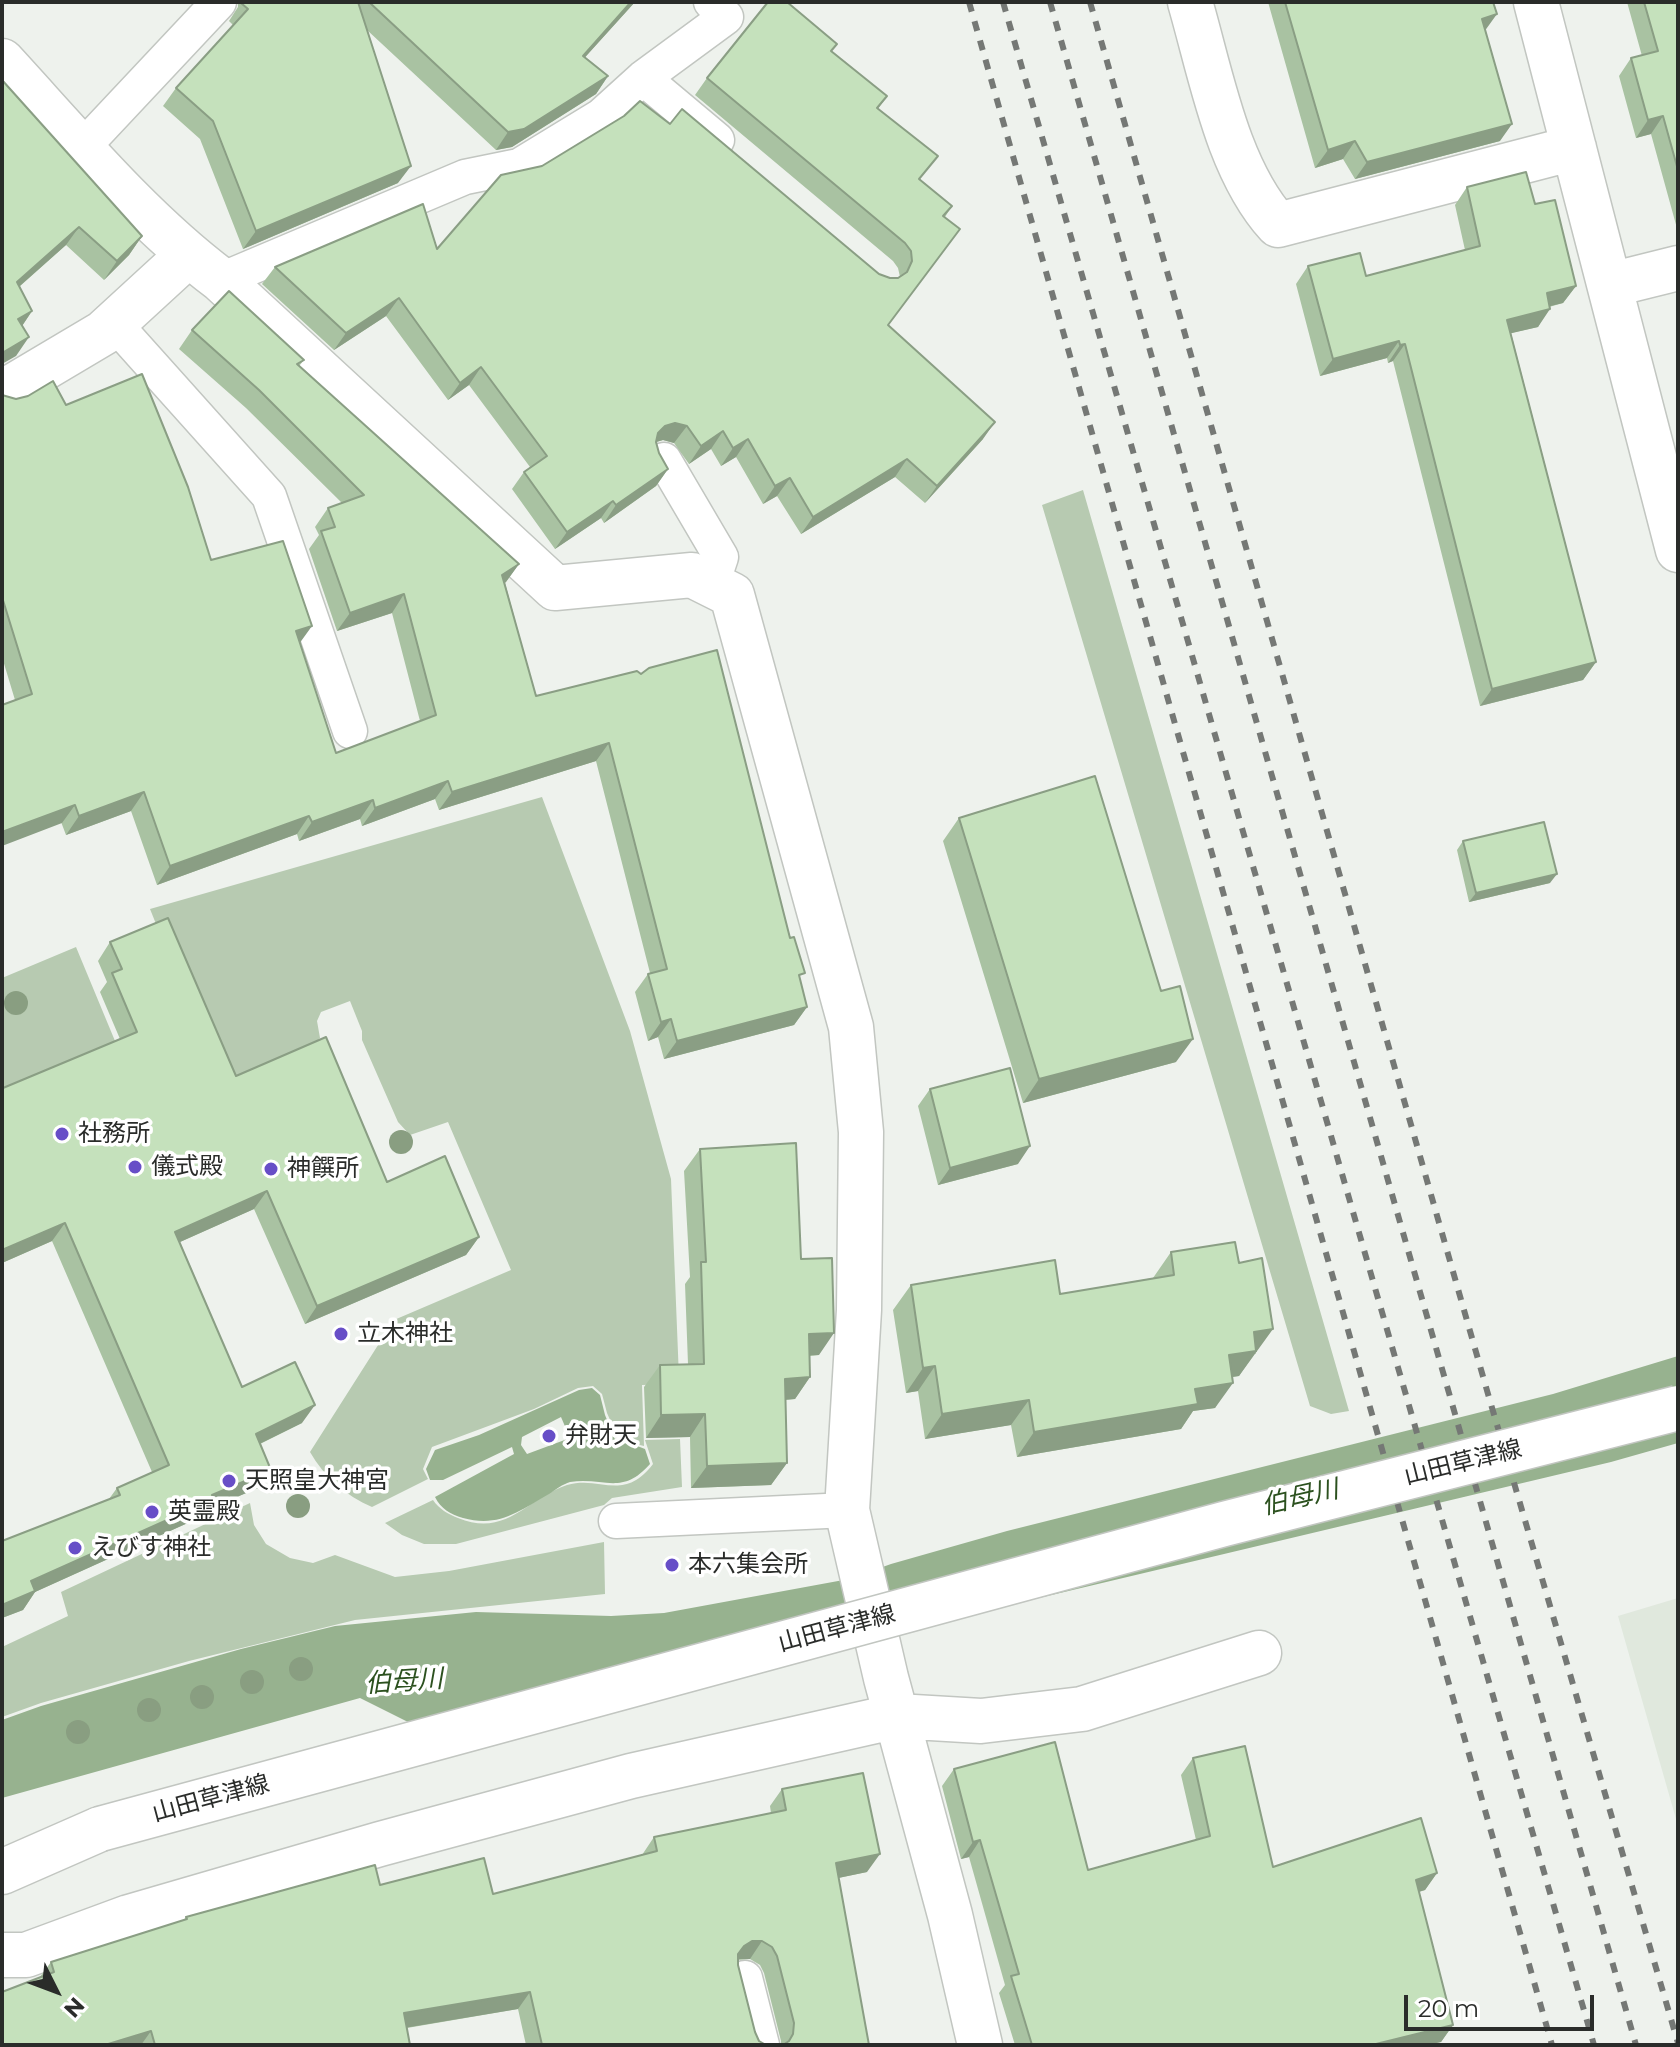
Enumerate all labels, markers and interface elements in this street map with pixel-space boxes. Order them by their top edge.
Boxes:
place label: 社務所 [78,1120,150,1148]
marker: 社務所 [53,1125,71,1143]
place label: 儀式殿 [151,1153,223,1181]
place label: 神饌所 [287,1155,359,1183]
marker: 儀式殿 [126,1158,144,1176]
marker: 神饌所 [262,1160,280,1178]
place label: 立木神社 [357,1320,453,1348]
marker: 立木神社 [332,1325,350,1343]
place label: 弁財天 [565,1422,637,1450]
marker: 弁財天 [540,1427,558,1445]
street label: 山田草津線 [1401,1435,1525,1491]
place label: 天照皇大神宮 [245,1467,389,1495]
marker: 天照皇大神宮 [220,1472,238,1490]
water label: 伯母川 [1258,1474,1342,1522]
place label: 英霊殿 [168,1498,240,1526]
marker: 英霊殿 [143,1503,161,1521]
place label: えびす神社 [91,1534,211,1562]
marker: えびす神社 [66,1539,84,1557]
place label: 本六集会所 [688,1551,808,1579]
marker: 本六集会所 [663,1556,681,1574]
street label: 山田草津線 [775,1600,899,1658]
water label: 伯母川 [364,1664,444,1700]
street label: 山田草津線 [149,1770,273,1828]
north arrow [16,1951,96,2031]
scale bar [1408,1979,1598,2029]
text: N [58,1992,90,2023]
text: 20 m [1418,1994,1479,2023]

